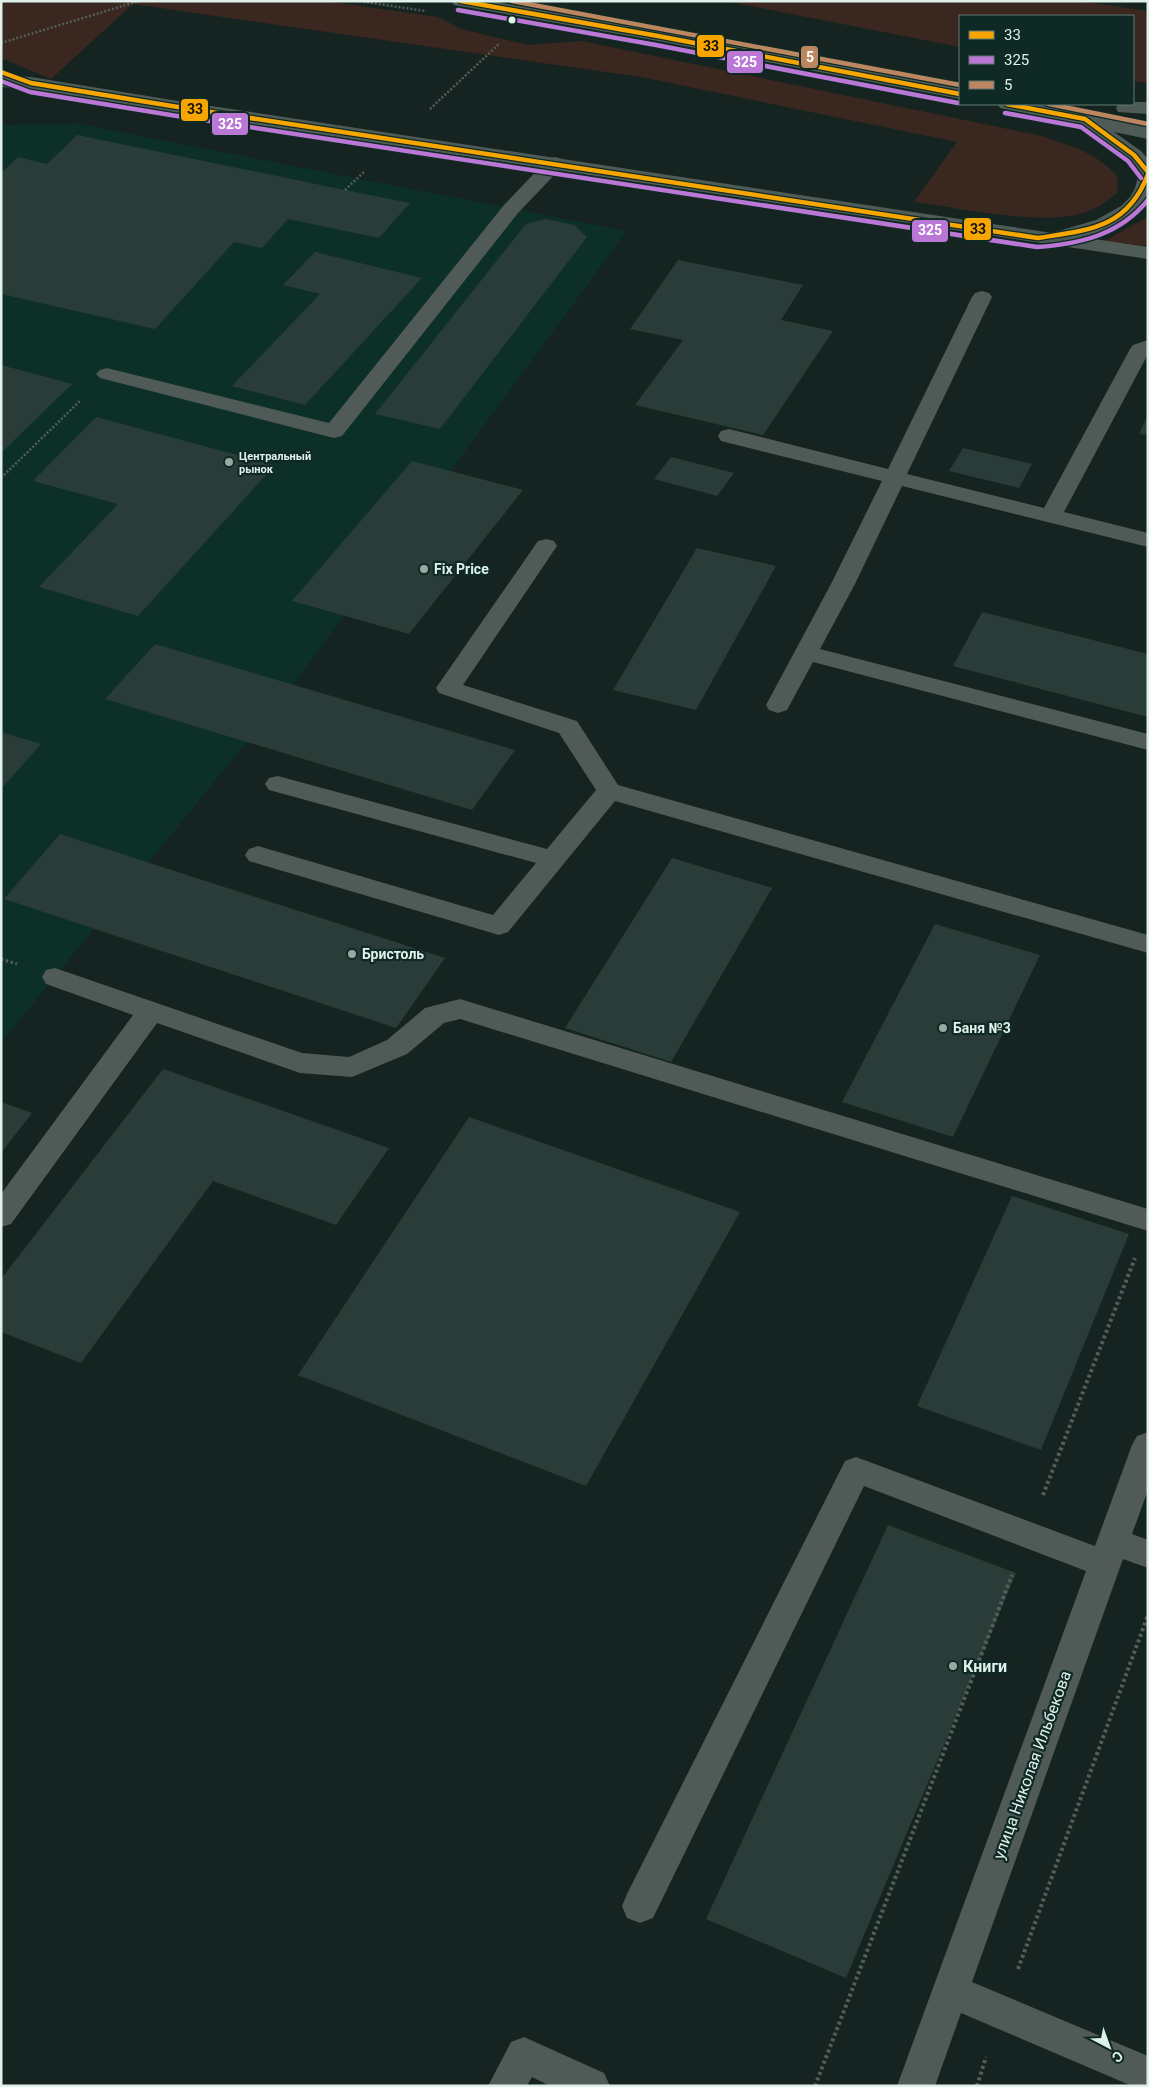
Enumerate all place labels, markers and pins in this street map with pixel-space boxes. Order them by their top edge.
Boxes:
unlabelled marker [507,15,517,25]
place label: Центральный рынок [239,450,311,476]
marker: Центральный рынок [223,456,235,468]
place label: Fix Price [434,561,489,577]
marker: Fix Price [418,563,430,575]
place label: Бристоль [362,946,424,962]
marker: Бристоль [346,948,358,960]
place label: Баня №3 [953,1020,1011,1036]
marker: Баня №3 [937,1022,949,1034]
place label: Книги [963,1657,1007,1676]
marker: Книги [947,1660,959,1672]

